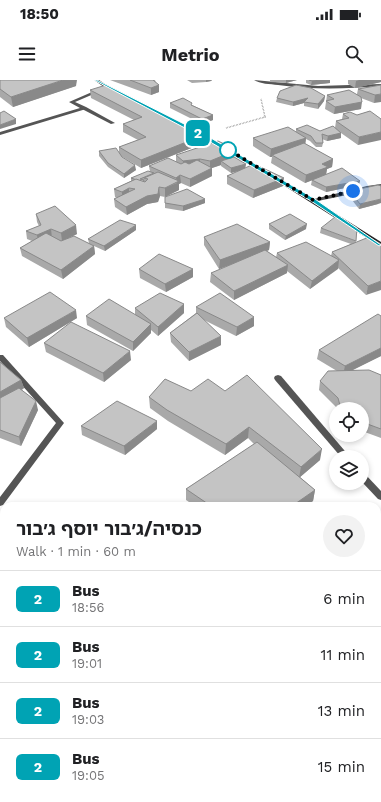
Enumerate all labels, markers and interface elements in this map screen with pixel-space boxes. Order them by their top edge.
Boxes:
text: 18:50 [20,5,59,23]
icon: menu [16,43,38,65]
icon: search [343,43,365,65]
text: Metrio [161,44,220,65]
line badge: 2 [185,120,211,146]
text: 2 [194,125,202,141]
unlabelled marker [219,141,237,159]
your location [343,181,363,201]
map controls [329,402,369,490]
button: locate [329,402,369,442]
button: layers [329,450,369,490]
button: heart [323,515,365,557]
text: כנסיה/ג׳בור יוסף ג׳בור [16,517,202,540]
text: Walk · 1 min · 60 m [16,544,136,559]
text: Bus [72,582,100,600]
text: 6 min [323,590,365,608]
text: 2 [34,591,42,607]
text: 18:56 [72,600,104,615]
text: Bus [72,638,100,656]
text: 11 min [321,646,365,664]
text: 2 [34,647,42,663]
text: 19:01 [72,656,102,671]
text: Bus [72,694,100,712]
text: 13 min [318,702,365,720]
text: 2 [34,703,42,719]
text: 19:03 [72,712,104,727]
text: Bus [72,750,100,768]
text: 15 min [318,758,365,776]
text: 2 [34,759,42,775]
text: 19:05 [72,768,105,783]

